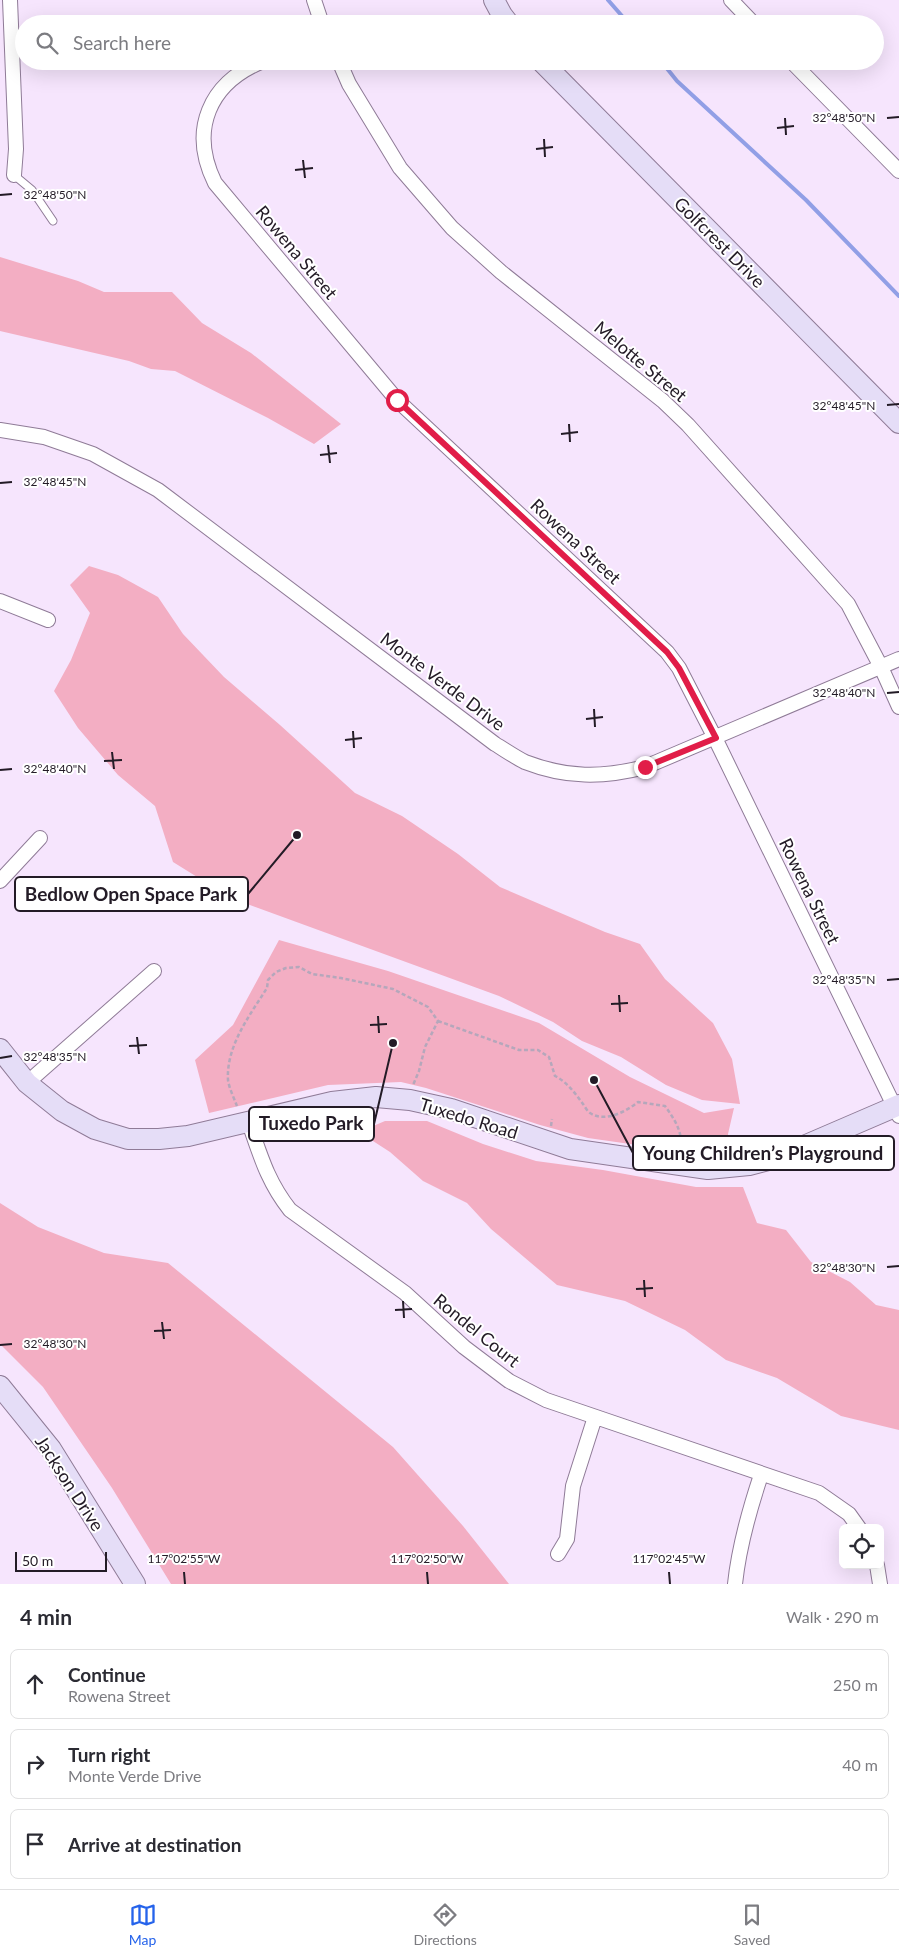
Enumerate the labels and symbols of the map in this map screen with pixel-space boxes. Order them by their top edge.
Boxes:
text: 32°48'50"N [813,110,875,125]
text: 32°48'50"N [24,187,86,202]
street label: Golfcrest Drive [670,192,770,292]
street label: Rowena Street [252,201,343,304]
street label: Melotte Street [590,316,692,406]
route start [386,389,409,412]
text: 32°48'45"N [813,398,875,413]
text: 32°48'45"N [24,474,86,489]
street label: Rowena Street [526,494,626,589]
street label: Monte Verde Drive [376,627,510,735]
text: 32°48'40"N [813,685,875,700]
route end [634,756,657,779]
text: 32°48'40"N [24,761,86,776]
street label: Rowena Street [775,834,845,948]
callout: Bedlow Open Space Park [15,877,248,911]
text: Bedlow Open Space Park [25,882,238,905]
text: 32°48'35"N [813,972,875,987]
text: 32°48'35"N [24,1049,86,1064]
street label: Tuxedo Road [417,1093,521,1143]
callout: Tuxedo Park [249,1107,374,1141]
text: Tuxedo Park [259,1111,364,1134]
callout: Young Children’s Playground [633,1136,894,1170]
text: Young Children’s Playground [642,1141,883,1164]
text: 32°48'30"N [813,1260,875,1275]
street label: Rondel Court [429,1289,525,1372]
text: 32°48'30"N [24,1336,86,1351]
street label: Jackson Drive [31,1431,109,1535]
scale bar [15,1549,108,1572]
text: 117°02'55"W [147,1551,221,1566]
text: 117°02'50"W [390,1551,464,1566]
text: 117°02'45"W [632,1551,706,1566]

